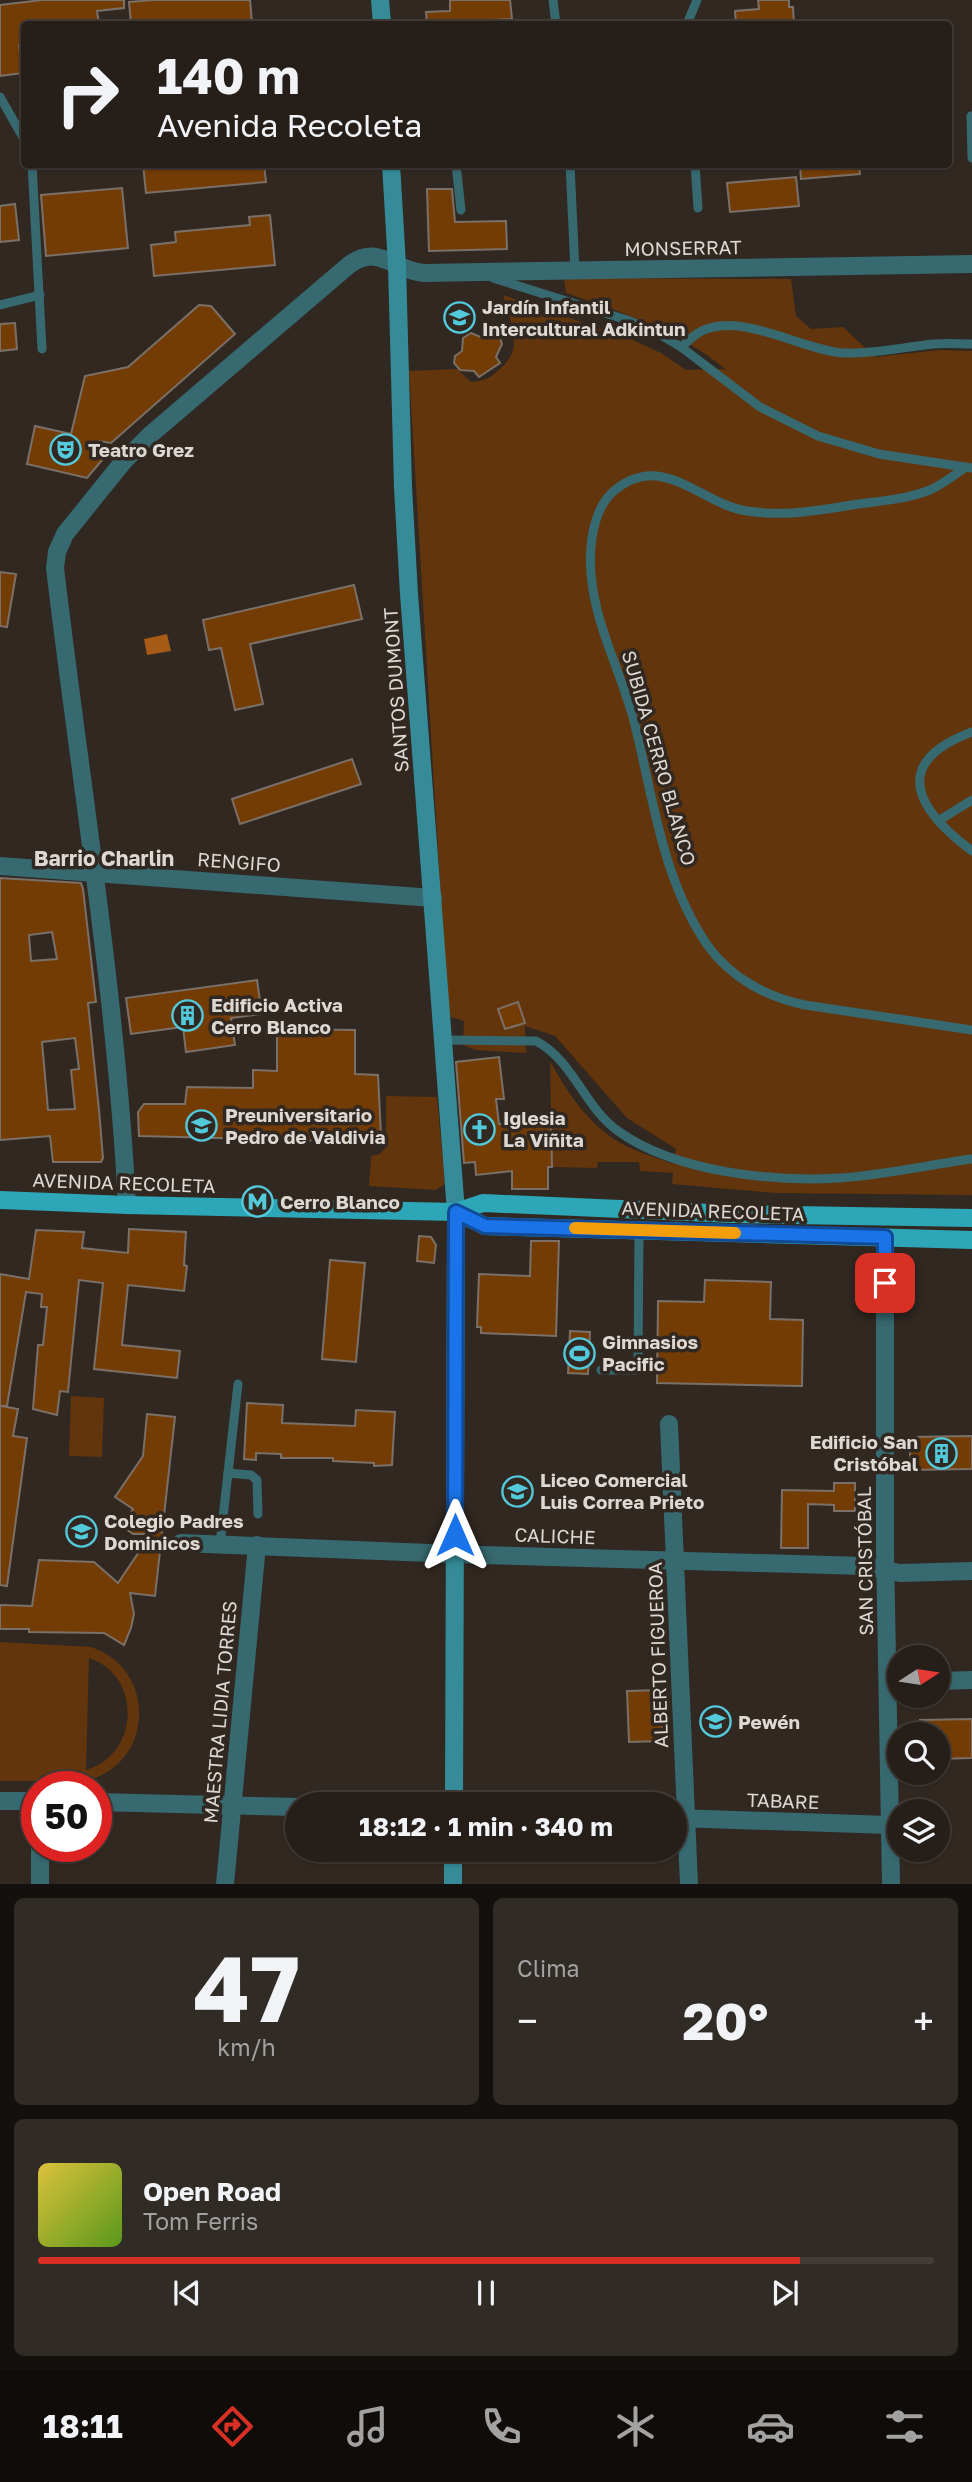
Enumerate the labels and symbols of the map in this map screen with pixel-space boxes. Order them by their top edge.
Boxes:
street label: MONSERRAT [624,235,742,260]
place label: Jardín Infantil Intercultural Adkintun [482,295,685,340]
school or university icon: Jardín Infantil Intercultural Adkintun [442,301,476,335]
theatre icon: Teatro Grez [48,433,82,467]
place label: Teatro Grez [88,438,194,461]
street label: SANTOS DUMONT [378,607,413,773]
street label: SUBIDA CERRO BLANCO [618,648,701,868]
district label: Barrio Charlin [34,845,174,871]
street label: RENGIFO [197,847,282,876]
place label: Edificio Activa Cerro Blanco [211,993,343,1038]
building icon: Edificio Activa Cerro Blanco [171,999,205,1033]
place label: Preuniversitario Pedro de Valdivia [225,1103,385,1148]
place label: Iglesia La Viñita [503,1106,584,1151]
school or university icon: Preuniversitario Pedro de Valdivia [185,1109,219,1143]
church icon: Iglesia La Viñita [463,1112,497,1146]
street label: AVENIDA RECOLETA [32,1168,216,1197]
metro station icon: Cerro Blanco [240,1185,274,1219]
place label: Cerro Blanco [280,1190,400,1213]
street label: AVENIDA RECOLETA [621,1196,805,1225]
pin [855,1253,915,1313]
place label: Gimnasios Pacific [602,1330,699,1375]
sports icon: Gimnasios Pacific [562,1336,596,1370]
place label: Edificio San Cristóbal [810,1430,918,1475]
building icon: Edificio San Cristóbal [924,1436,958,1470]
place label: Liceo Comercial Luis Correa Prieto [540,1468,704,1513]
school or university icon: Liceo Comercial Luis Correa Prieto [500,1474,534,1508]
street label: SAN CRISTÓBAL [852,1486,877,1636]
position arrow [418,1498,492,1572]
place label: Colegio Padres Dominicos [104,1509,244,1554]
school or university icon: Colegio Padres Dominicos [64,1515,98,1549]
street label: CALICHE [514,1523,596,1548]
street label: ALBERTO FIGUEROA [643,1561,672,1749]
street label: MAESTRA LIDIA TORRES [198,1600,241,1824]
north arrow [887,1645,950,1708]
school or university icon: Pewén [698,1705,732,1739]
place label: Pewén [738,1710,800,1733]
speed limit sign: 50 [21,1771,112,1862]
street label: TABARE [746,1788,820,1813]

